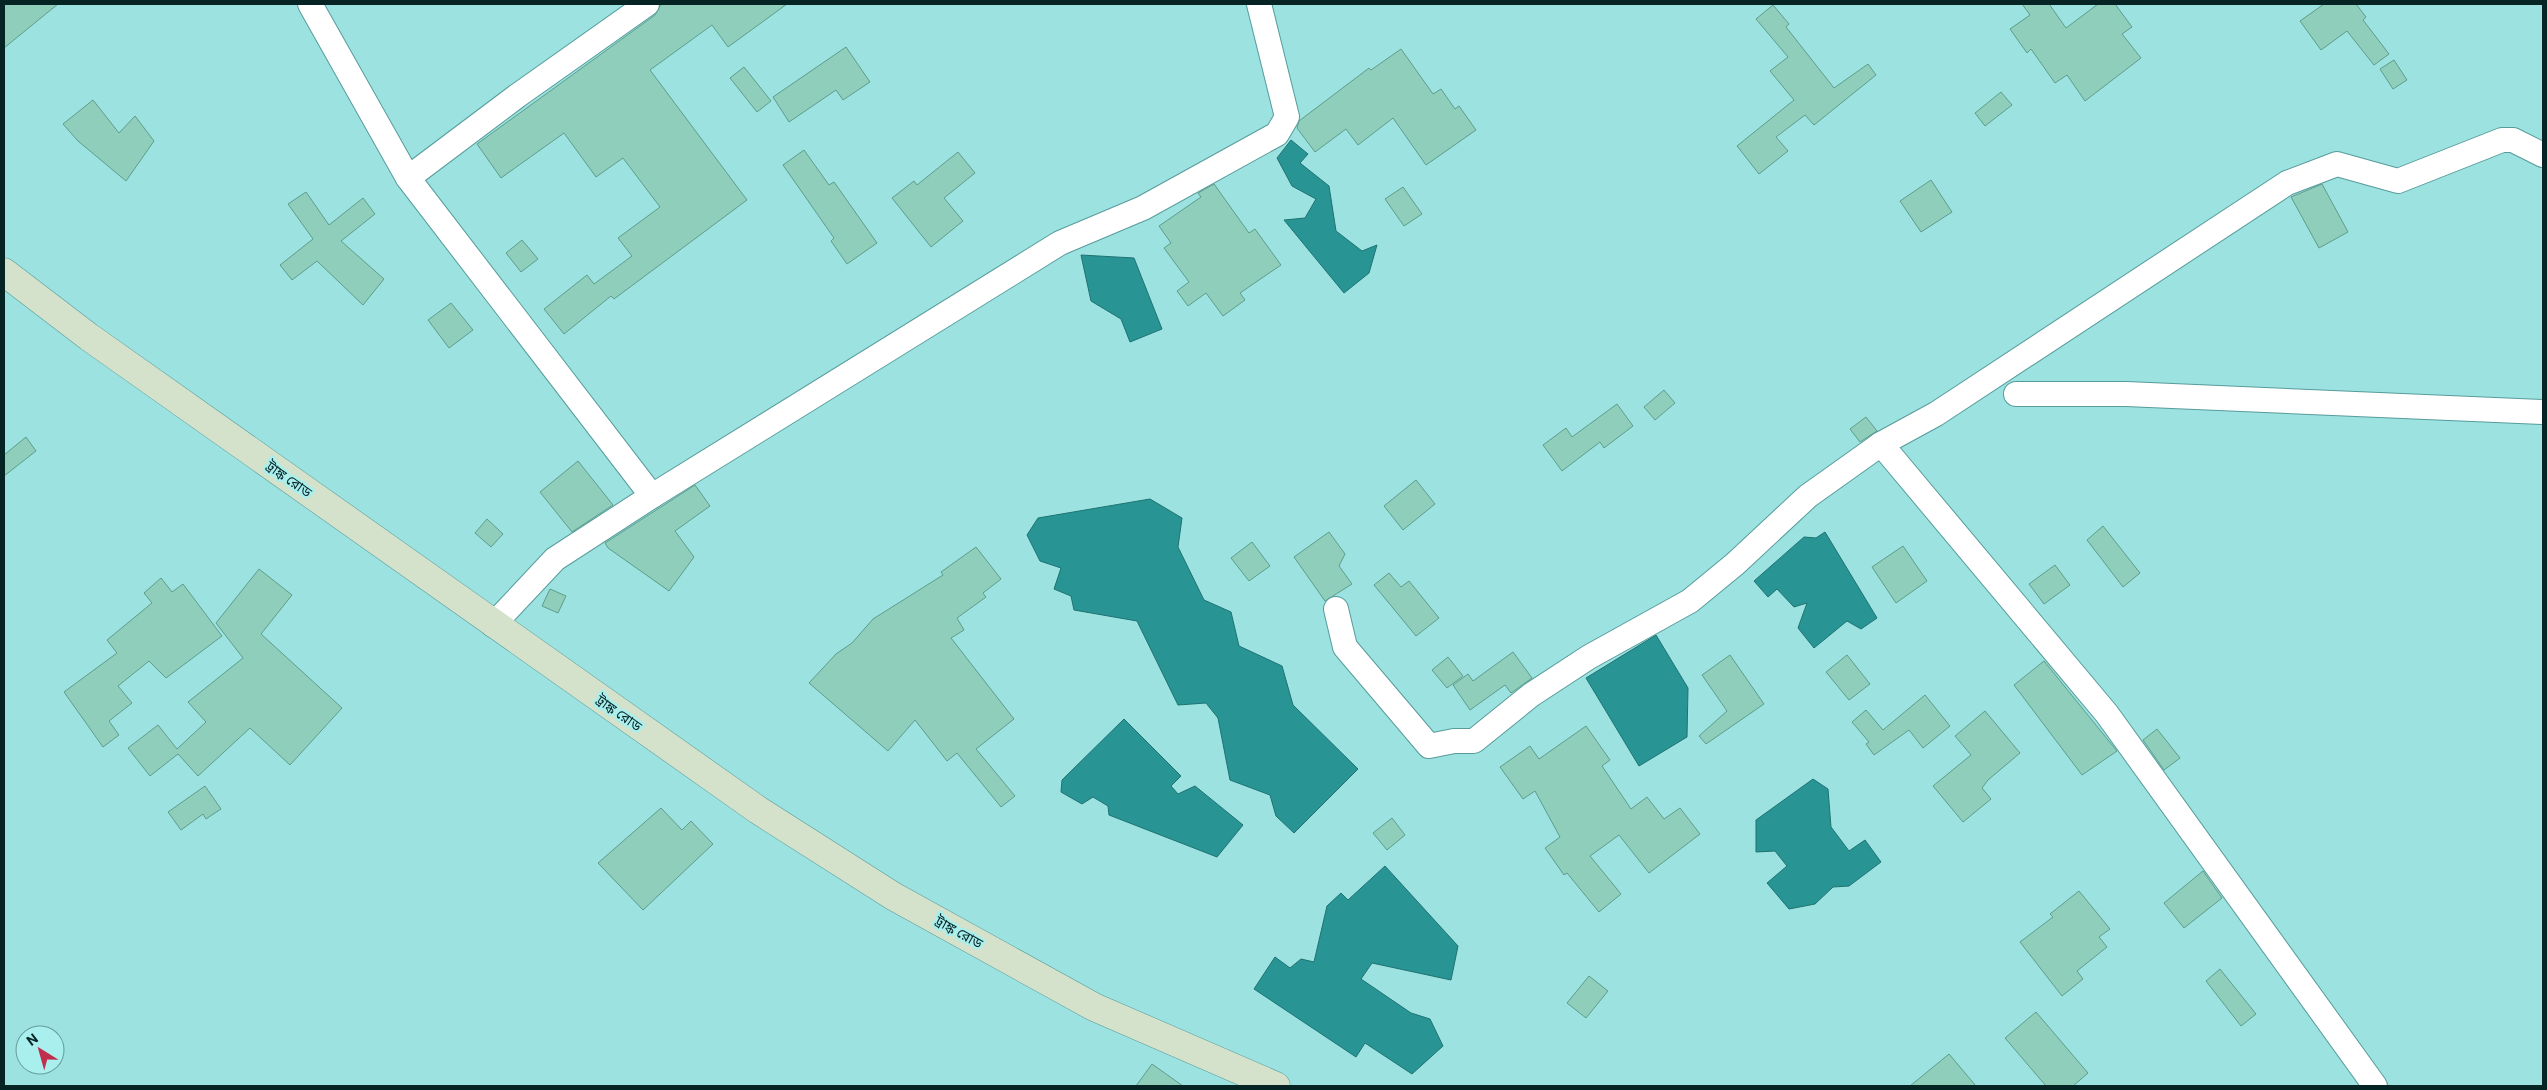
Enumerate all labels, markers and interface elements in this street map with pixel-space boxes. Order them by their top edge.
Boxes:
street label: ট্রাঙ্ক রোড [262,457,316,501]
street label: ট্রাঙ্ক রোড [592,691,646,735]
street label: ট্রাঙ্ক রোড [932,912,986,952]
north arrow [15,1025,65,1075]
text: N [23,1030,41,1049]

